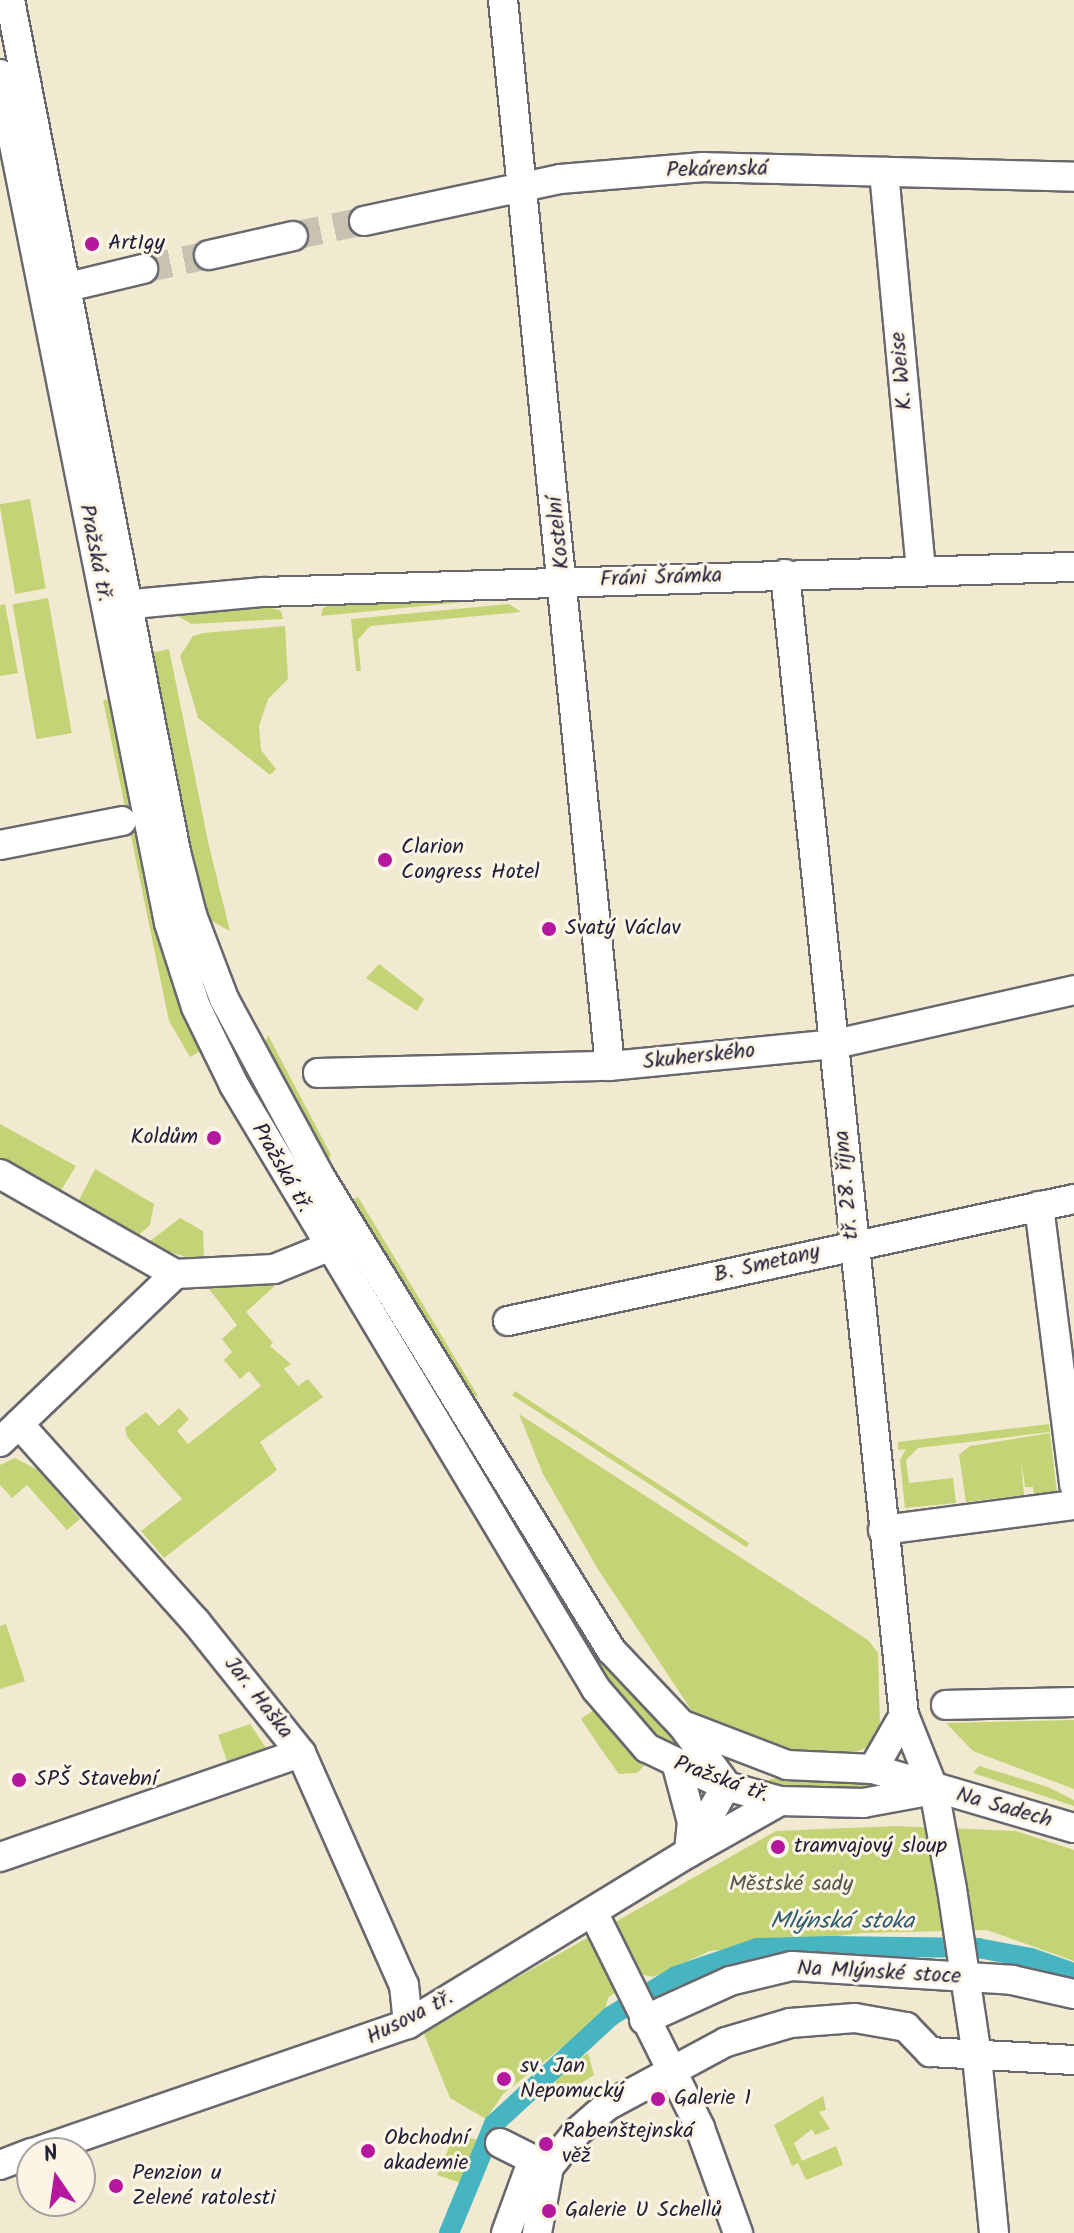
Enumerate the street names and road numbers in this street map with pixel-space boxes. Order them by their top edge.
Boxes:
street label: Pekárenská [666,156,768,184]
street label: K. Weise [885,331,919,411]
street label: Kostelní [542,495,576,571]
street label: Pražská tř. [73,502,117,604]
street label: Fráni Šrámka [599,563,723,593]
street label: Skuherského [642,1038,756,1076]
street label: Pražská tř. [245,1119,317,1217]
street label: tř. 28. října [829,1129,865,1241]
street label: B. Smetany [711,1239,823,1289]
street label: Jar. Haška [218,1652,298,1744]
street label: Pražská tř. [670,1751,772,1809]
street label: Na Sadech [953,1782,1055,1834]
street label: Na Mlýnské stoce [796,1956,962,1990]
street label: Husova tř. [362,1985,458,2051]

